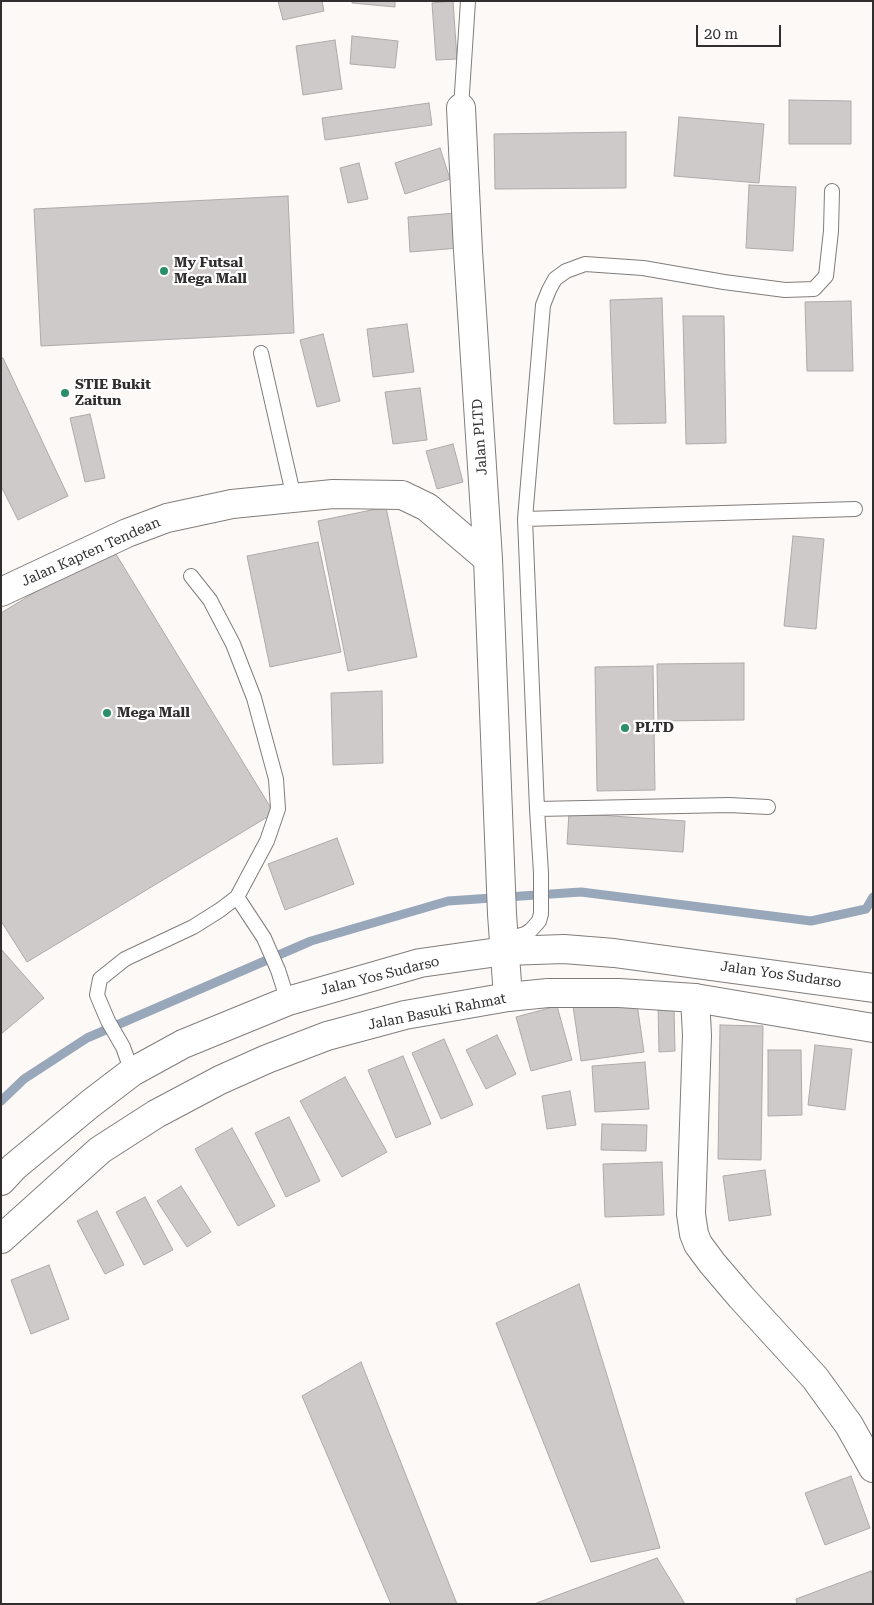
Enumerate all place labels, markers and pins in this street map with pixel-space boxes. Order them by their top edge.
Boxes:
place label: My Futsal Mega Mall [174,255,247,288]
marker: My Futsal Mega Mall [158,265,170,277]
place label: STIE Bukit Zaitun [75,377,151,410]
marker: STIE Bukit Zaitun [59,387,71,399]
place label: Mega Mall [117,705,190,721]
marker: Mega Mall [101,707,113,719]
place label: PLTD [635,720,674,736]
marker: PLTD [619,722,631,734]

